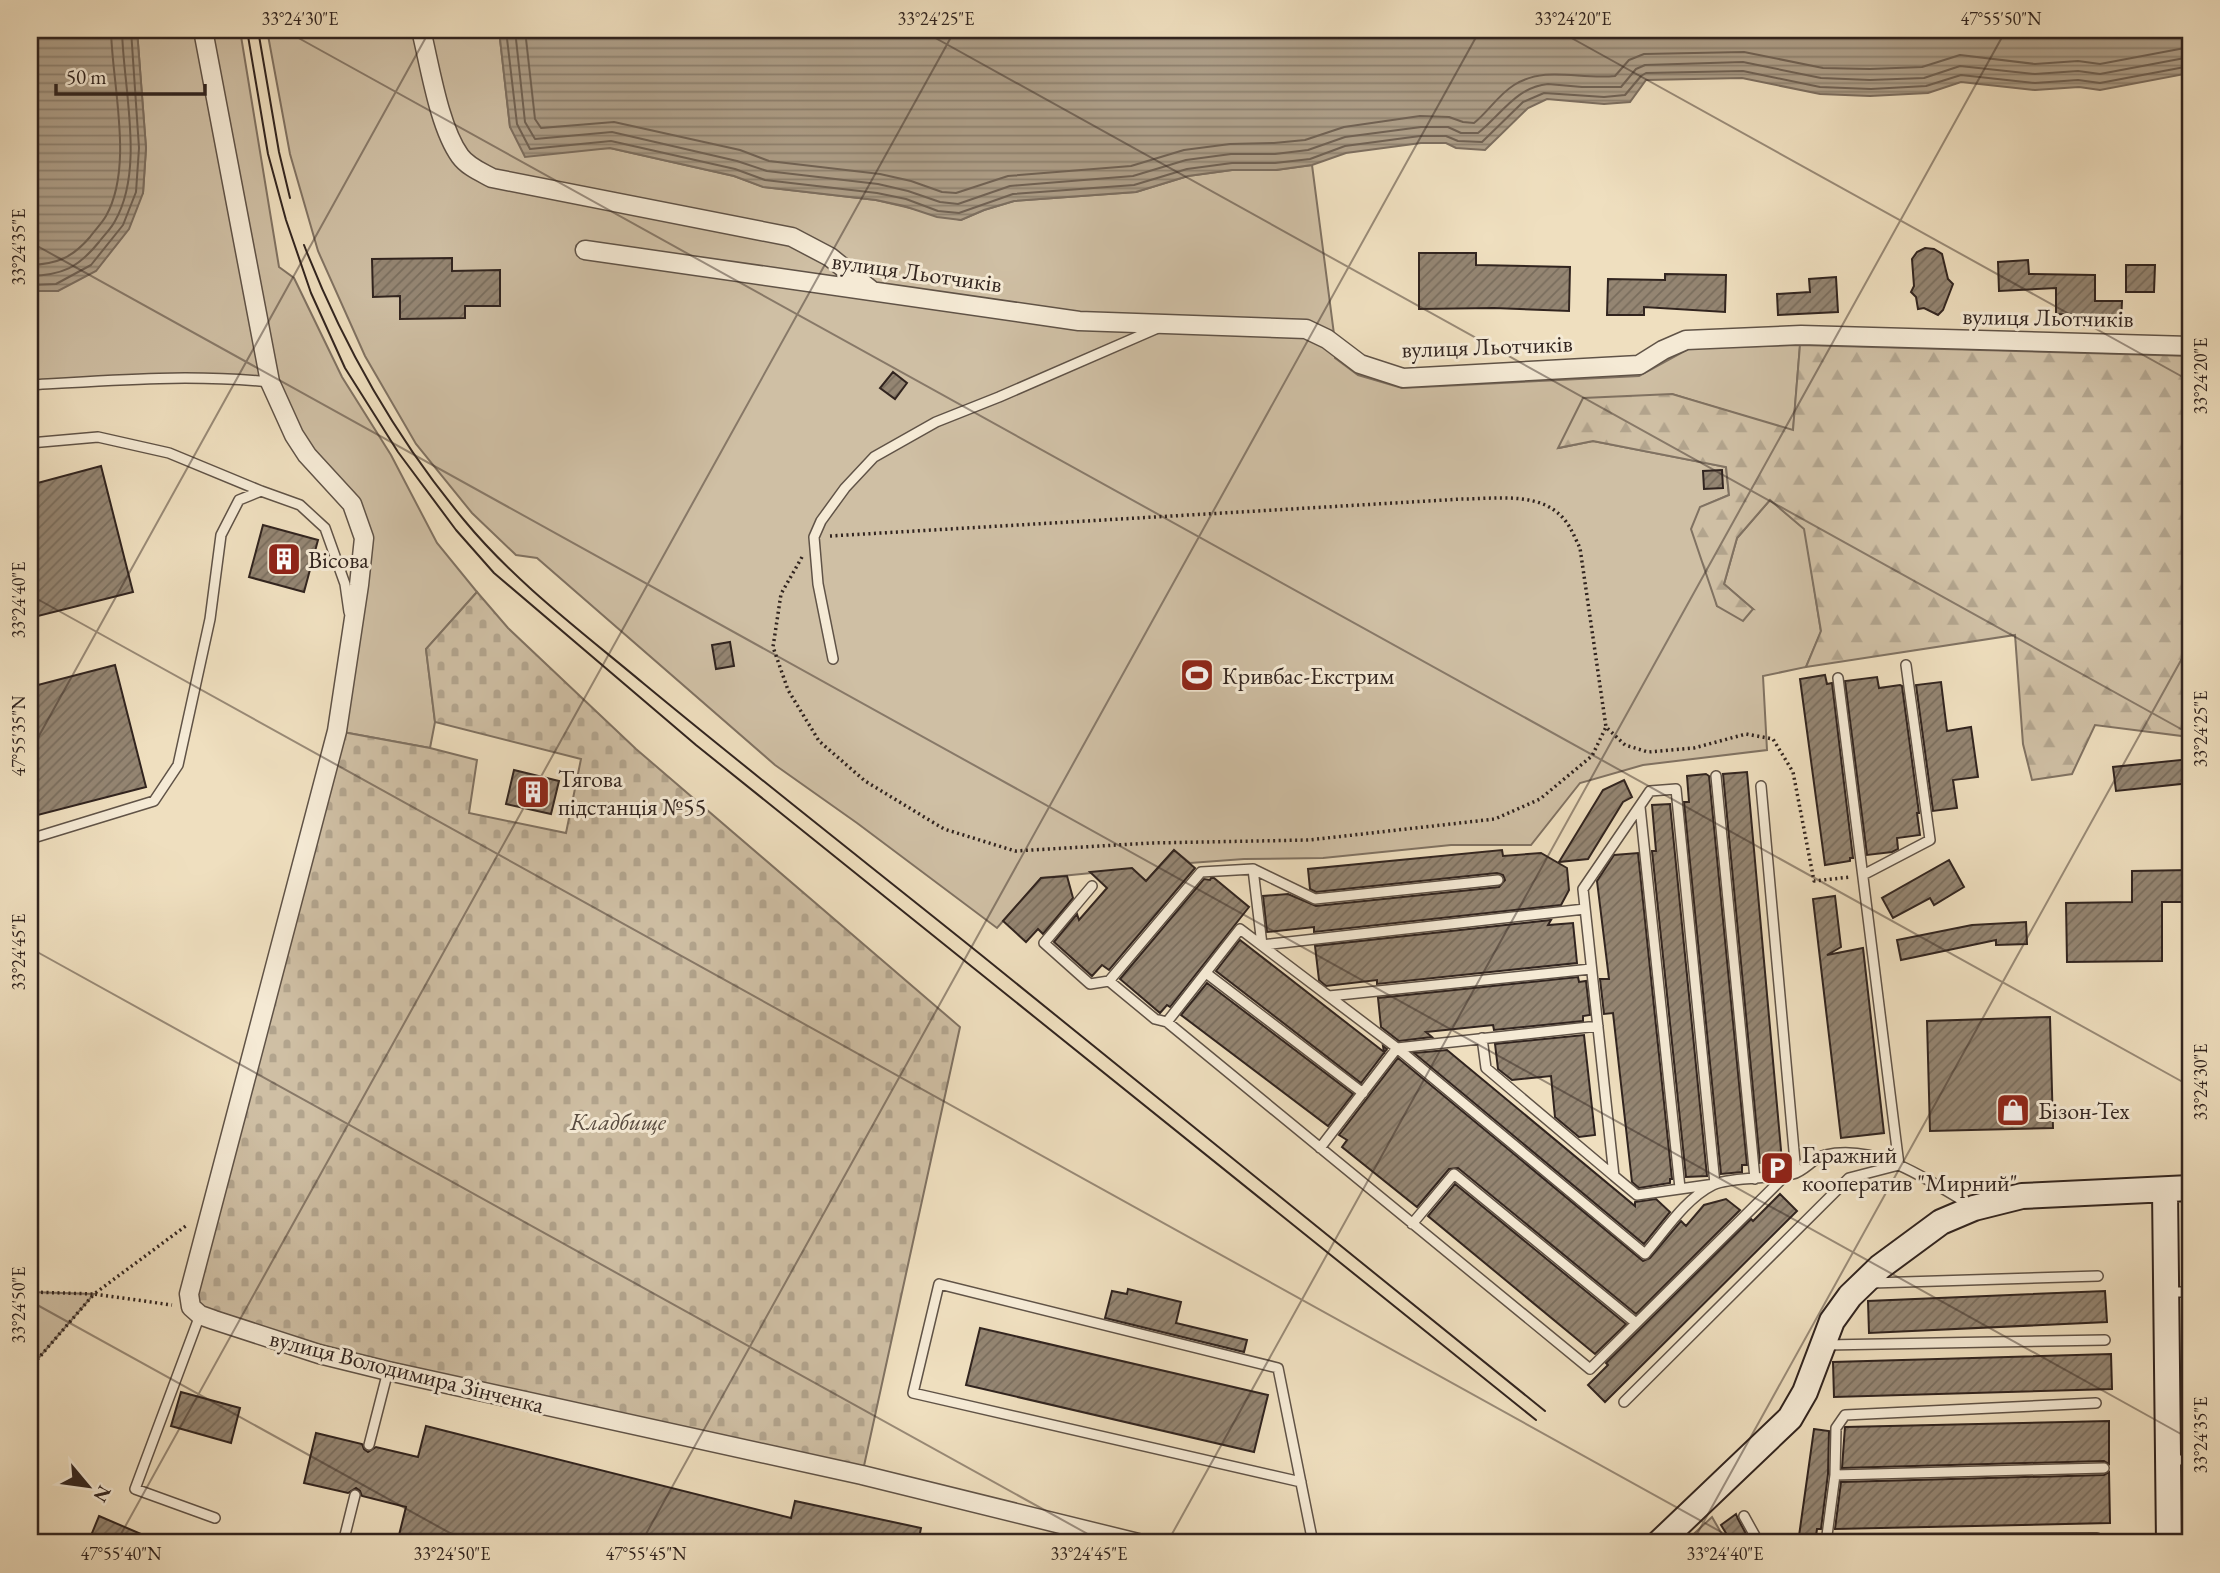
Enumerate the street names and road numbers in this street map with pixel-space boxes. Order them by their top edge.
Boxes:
street label: вулиця Льотчиків [830,245,1004,299]
street label: вулиця Льотчиків [1962,300,2134,334]
street label: вулиця Льотчиків [1401,328,1573,364]
street label: вулиця Володимира Зінченка [267,1322,548,1420]

